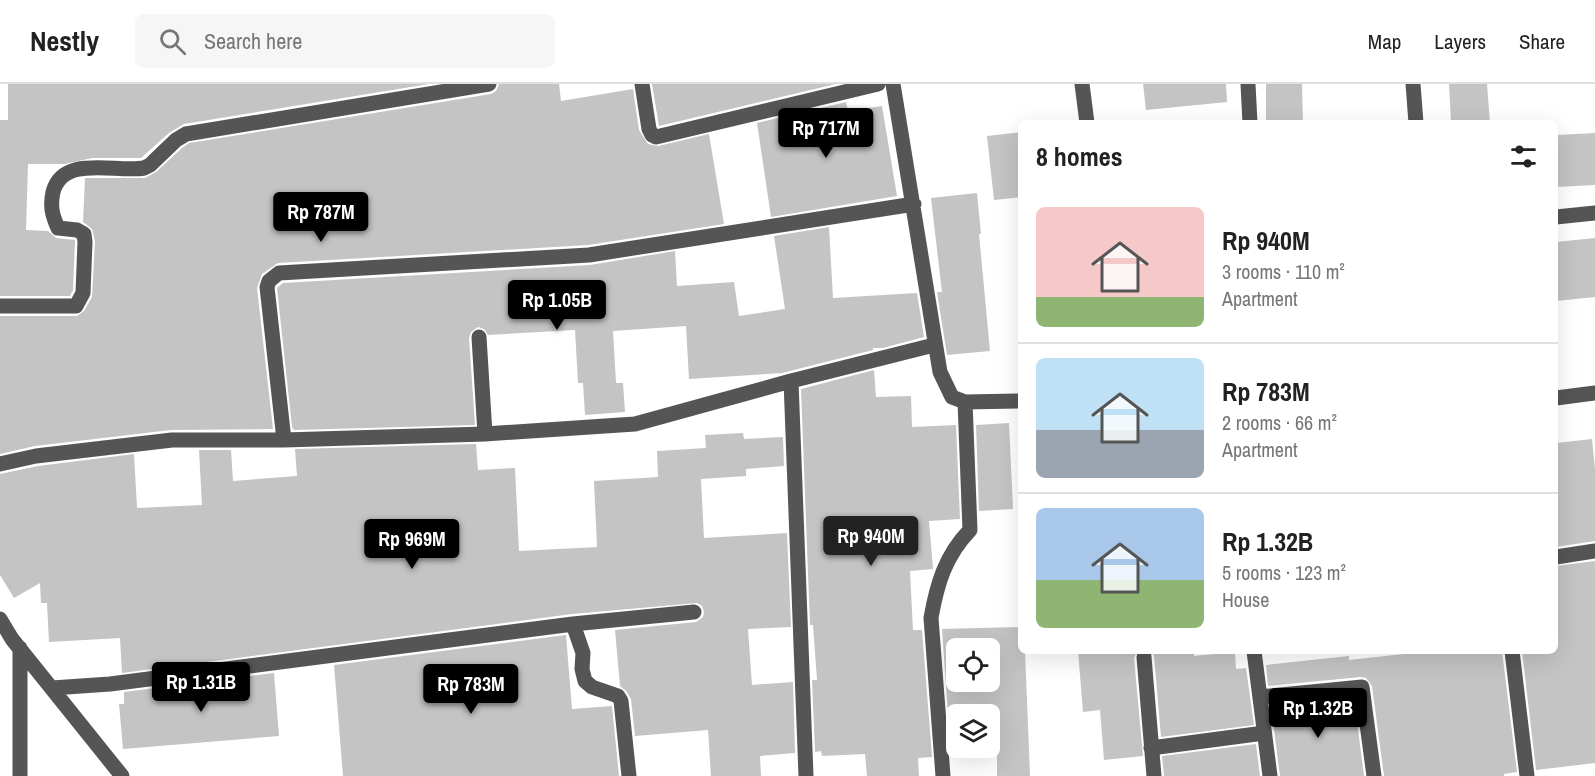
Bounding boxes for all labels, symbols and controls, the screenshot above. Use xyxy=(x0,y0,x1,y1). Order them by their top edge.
search box xyxy=(135,14,555,68)
text: Nestly xyxy=(30,22,99,60)
icon: search xyxy=(156,25,189,58)
text: Search here xyxy=(204,26,302,56)
text: Map xyxy=(1368,27,1401,56)
text: Layers xyxy=(1434,27,1486,56)
text: Share xyxy=(1519,27,1565,56)
pin: Rp 717M xyxy=(771,108,881,159)
text: Rp 717M xyxy=(792,114,860,141)
text: 8 homes xyxy=(1036,139,1123,174)
icon: filters xyxy=(1507,140,1540,173)
pin: Rp 787M xyxy=(266,192,376,243)
text: Rp 787M xyxy=(287,198,355,225)
text: Rp 940M xyxy=(1222,223,1310,258)
icon: home xyxy=(1084,231,1156,303)
text: 3 rooms · 110 m² xyxy=(1222,258,1345,285)
pin: Rp 1.05B xyxy=(495,280,619,331)
text: Apartment xyxy=(1222,285,1298,312)
text: Rp 1.05B xyxy=(522,286,592,313)
text: Rp 783M xyxy=(1222,374,1310,409)
icon: home xyxy=(1084,382,1156,454)
text: 2 rooms · 66 m² xyxy=(1222,409,1337,436)
text: Apartment xyxy=(1222,436,1298,463)
pin: Rp 940M xyxy=(816,516,926,567)
pin: Rp 969M xyxy=(357,519,467,570)
text: Rp 940M xyxy=(837,522,905,549)
text: Rp 1.32B xyxy=(1222,524,1313,559)
text: Rp 969M xyxy=(378,525,446,552)
icon: home xyxy=(1084,532,1156,604)
text: 5 rooms · 123 m² xyxy=(1222,559,1346,586)
text: House xyxy=(1222,586,1269,613)
map controls xyxy=(946,638,1000,758)
button: locate xyxy=(946,638,1000,692)
pin: Rp 1.31B xyxy=(139,662,263,713)
pin: Rp 783M xyxy=(416,664,526,715)
text: Rp 1.31B xyxy=(166,668,236,695)
text: Rp 783M xyxy=(437,670,505,697)
pin: Rp 1.32B xyxy=(1256,688,1380,739)
text: Rp 1.32B xyxy=(1283,694,1353,721)
button: layers xyxy=(946,704,1000,758)

